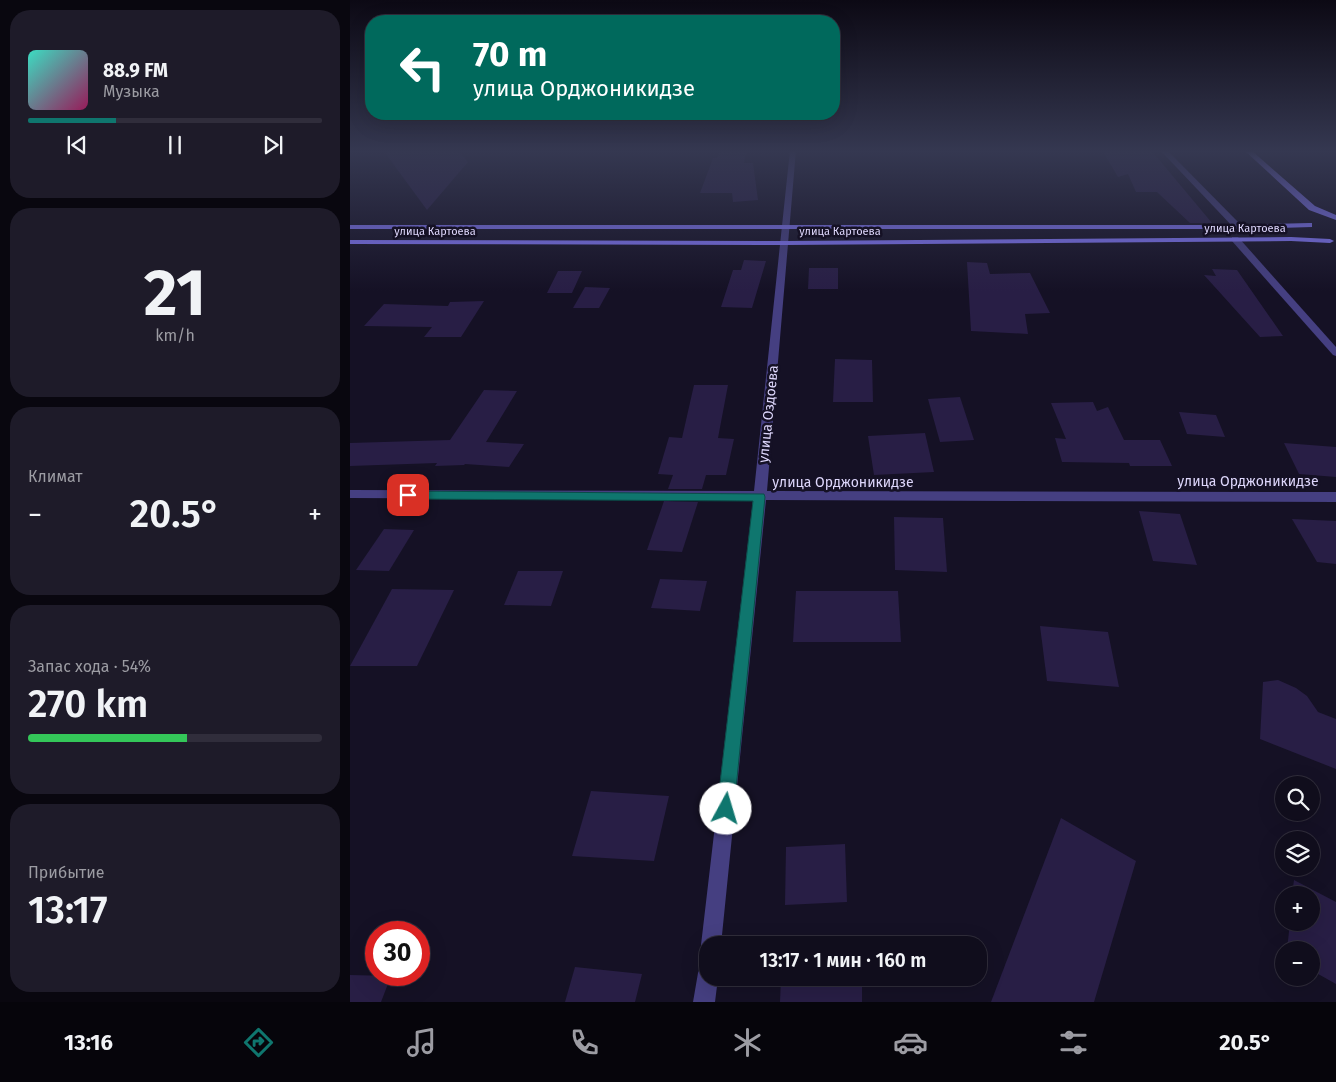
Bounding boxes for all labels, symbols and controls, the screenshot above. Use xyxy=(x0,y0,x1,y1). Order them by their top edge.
text: 70 m xyxy=(473,33,547,75)
icon: left xyxy=(390,35,455,100)
text: 88.9 FM xyxy=(103,59,168,82)
text: улица Орджоникидзе xyxy=(473,75,695,102)
text: Музыка xyxy=(103,82,160,101)
icon: previous xyxy=(63,131,91,159)
icon: pause xyxy=(161,131,189,159)
icon: next xyxy=(259,131,287,159)
street label: улица Картоева xyxy=(1204,222,1286,235)
street label: улица Картоева xyxy=(394,225,476,238)
street label: улица Картоева xyxy=(799,225,881,238)
text: 21 xyxy=(144,254,206,332)
text: km/h xyxy=(155,326,195,345)
street label: улица Оздоева xyxy=(755,364,782,464)
text: Климат xyxy=(28,467,83,486)
street label: улица Орджоникидзе xyxy=(1177,473,1319,490)
pin xyxy=(387,474,429,516)
street label: улица Орджоникидзе xyxy=(772,474,914,491)
icon: arrive xyxy=(394,481,422,509)
text: 20.5° xyxy=(130,491,220,537)
text: − xyxy=(28,498,42,531)
text: + xyxy=(308,498,322,531)
text: Запас хода · 54% xyxy=(28,657,151,676)
text: 270 km xyxy=(28,681,148,727)
map controls xyxy=(1275,776,1320,986)
button: search xyxy=(1275,776,1320,821)
position arrow xyxy=(699,782,751,834)
button: layers xyxy=(1275,831,1320,876)
text: Прибытие xyxy=(28,863,104,882)
button: + xyxy=(1275,886,1320,931)
text: 13:17 xyxy=(28,887,108,933)
speed limit sign: 30 xyxy=(365,921,430,986)
button: − xyxy=(1275,941,1320,986)
text: 13:17 · 1 мин · 160 m xyxy=(760,949,926,972)
icon: directions xyxy=(241,1025,276,1060)
icon: music xyxy=(404,1025,439,1060)
icon: phone xyxy=(567,1025,602,1060)
icon: climate xyxy=(730,1025,765,1060)
icon: car xyxy=(893,1025,928,1060)
icon: filters xyxy=(1056,1025,1091,1060)
text: 13:16 xyxy=(64,1029,113,1056)
text: 20.5° xyxy=(1219,1029,1272,1056)

